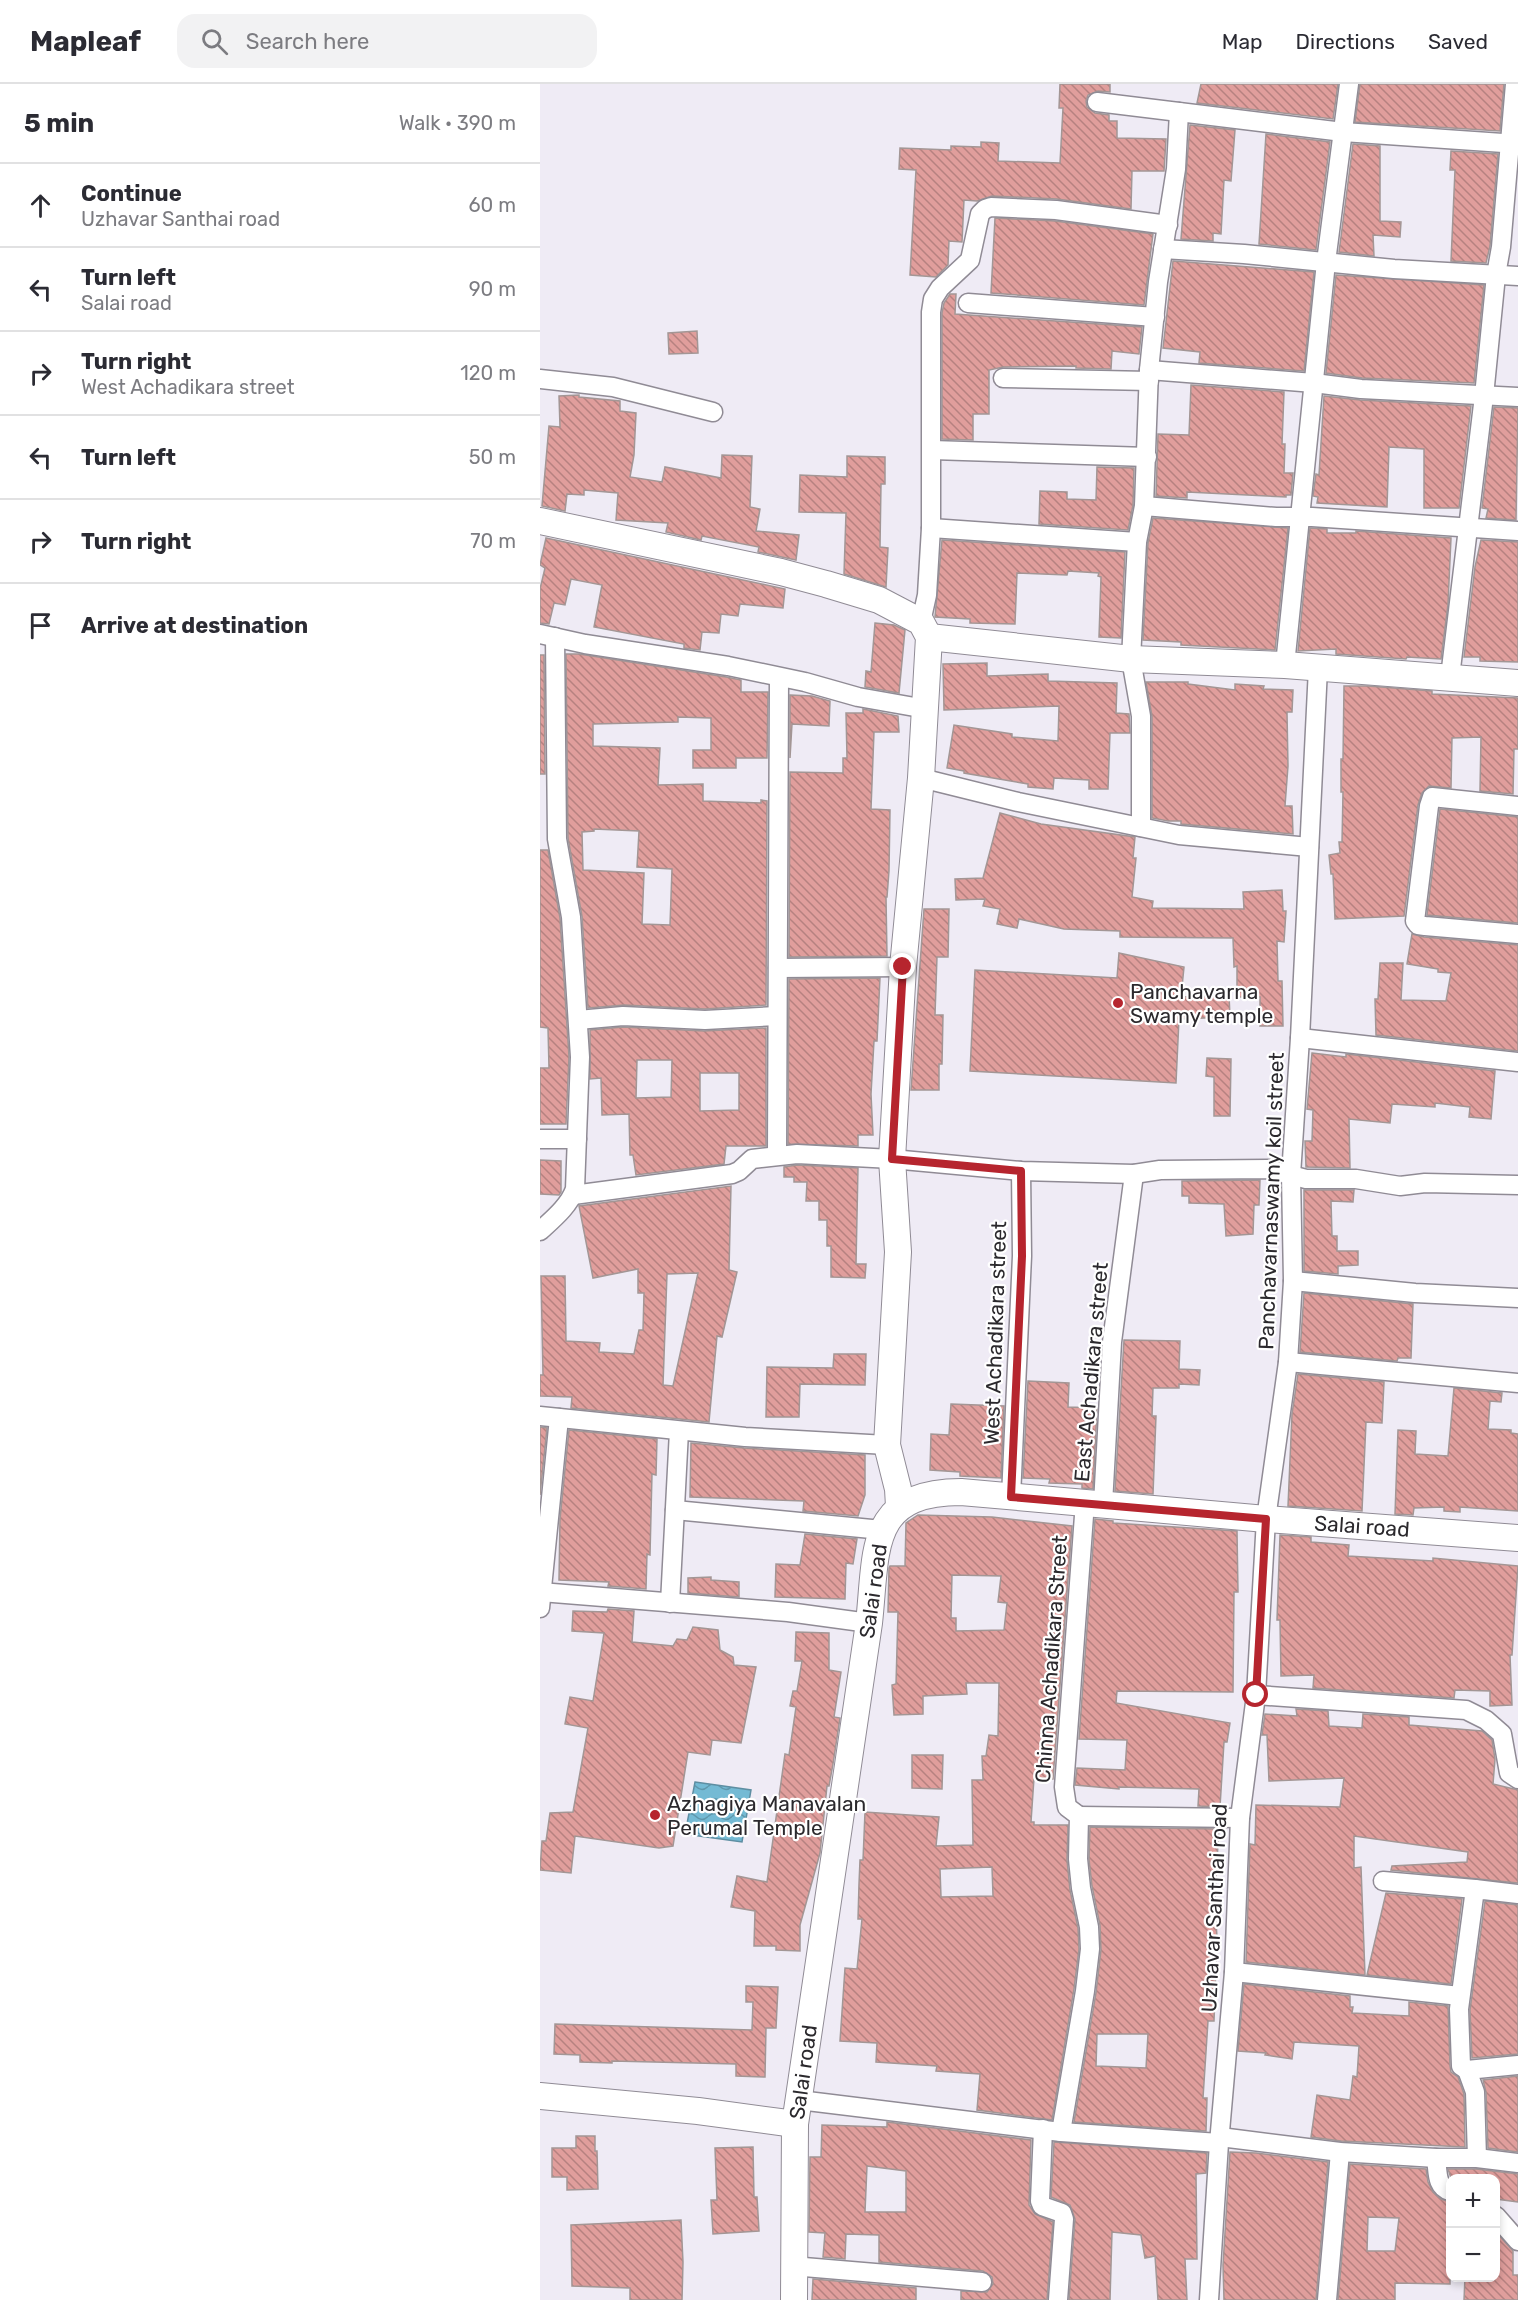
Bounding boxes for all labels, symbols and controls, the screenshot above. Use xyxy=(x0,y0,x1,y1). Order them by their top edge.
search box xyxy=(177,14,597,68)
text: Mapleaf xyxy=(30,25,141,58)
icon: search xyxy=(198,25,231,58)
text: Search here xyxy=(246,28,369,55)
text: Map xyxy=(1222,29,1263,54)
text: Directions xyxy=(1296,29,1395,54)
text: Saved xyxy=(1428,29,1488,54)
text: 5 min xyxy=(24,108,94,139)
text: Walk · 390 m xyxy=(399,111,516,135)
text: Continue xyxy=(81,180,182,207)
icon: ahead xyxy=(24,189,57,222)
text: 60 m xyxy=(469,193,516,217)
text: Uzhavar Santhai road xyxy=(81,207,280,231)
text: Turn left xyxy=(81,264,176,291)
icon: left xyxy=(24,273,57,306)
text: 90 m xyxy=(469,277,516,301)
text: Salai road xyxy=(81,291,172,315)
text: Turn right xyxy=(81,348,191,375)
icon: right xyxy=(24,357,57,390)
text: 120 m xyxy=(460,361,516,385)
text: West Achadikara street xyxy=(81,375,295,399)
icon: left xyxy=(24,441,57,474)
text: Turn left xyxy=(81,444,176,471)
text: 50 m xyxy=(469,445,516,469)
icon: right xyxy=(24,525,57,558)
text: Turn right xyxy=(81,528,191,555)
text: 70 m xyxy=(470,529,516,553)
icon: arrive xyxy=(24,609,57,642)
text: Arrive at destination xyxy=(81,612,308,639)
route end xyxy=(889,953,915,979)
place label: Panchavarna Swamy temple xyxy=(1130,979,1273,1028)
marker: Panchavarna Swamy temple xyxy=(1111,996,1125,1010)
street label: Panchavarnaswamy koil street xyxy=(1253,1052,1289,1350)
street label: West Achadikara street xyxy=(979,1221,1011,1445)
street label: East Achadikara street xyxy=(1069,1261,1113,1483)
street label: Salai road xyxy=(1313,1510,1411,1542)
street label: Chinna Achadikara Street xyxy=(1030,1534,1072,1784)
street label: Salai road xyxy=(854,1542,892,1640)
route start xyxy=(1242,1681,1268,1707)
place label: Azhagiya Manavalan Perumal Temple xyxy=(667,1791,866,1840)
street label: Uzhavar Santhai road xyxy=(1196,1803,1232,2013)
marker: Azhagiya Manavalan Perumal Temple xyxy=(648,1808,662,1822)
street label: Salai road xyxy=(784,2023,822,2121)
map controls xyxy=(1446,2174,1500,2282)
button: + xyxy=(1446,2174,1500,2228)
button: − xyxy=(1446,2228,1500,2282)

